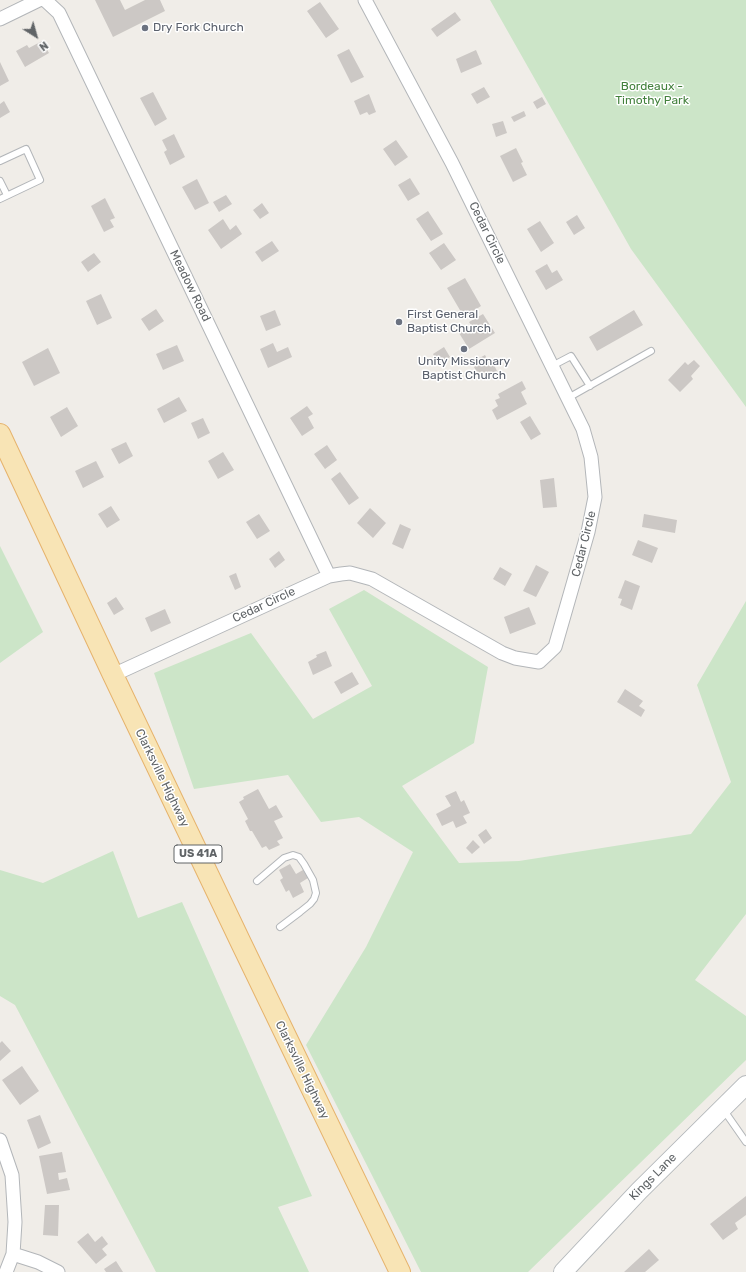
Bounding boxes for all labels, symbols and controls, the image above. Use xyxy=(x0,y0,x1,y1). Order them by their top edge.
north arrow xyxy=(16,16,56,56)
place label: Dry Fork Church xyxy=(153,21,244,35)
marker: Dry Fork Church xyxy=(140,23,150,33)
text: N xyxy=(36,38,51,54)
park label: Bordeaux - Timothy Park xyxy=(615,80,689,108)
street label: Cedar Circle xyxy=(466,199,508,267)
street label: Meadow Road xyxy=(166,248,214,324)
place label: First General Baptist Church xyxy=(407,308,491,336)
marker: First General Baptist Church xyxy=(394,317,404,327)
marker: Unity Missionary Baptist Church xyxy=(459,344,469,354)
place label: Unity Missionary Baptist Church xyxy=(418,355,510,383)
street label: Cedar Circle xyxy=(569,509,599,579)
street label: Cedar Circle xyxy=(230,584,298,626)
street label: Clarksville Highway xyxy=(132,727,192,829)
road number: US 41A xyxy=(174,845,222,863)
street label: Clarksville Highway xyxy=(272,1019,332,1121)
street label: Kings Lane xyxy=(626,1150,680,1204)

